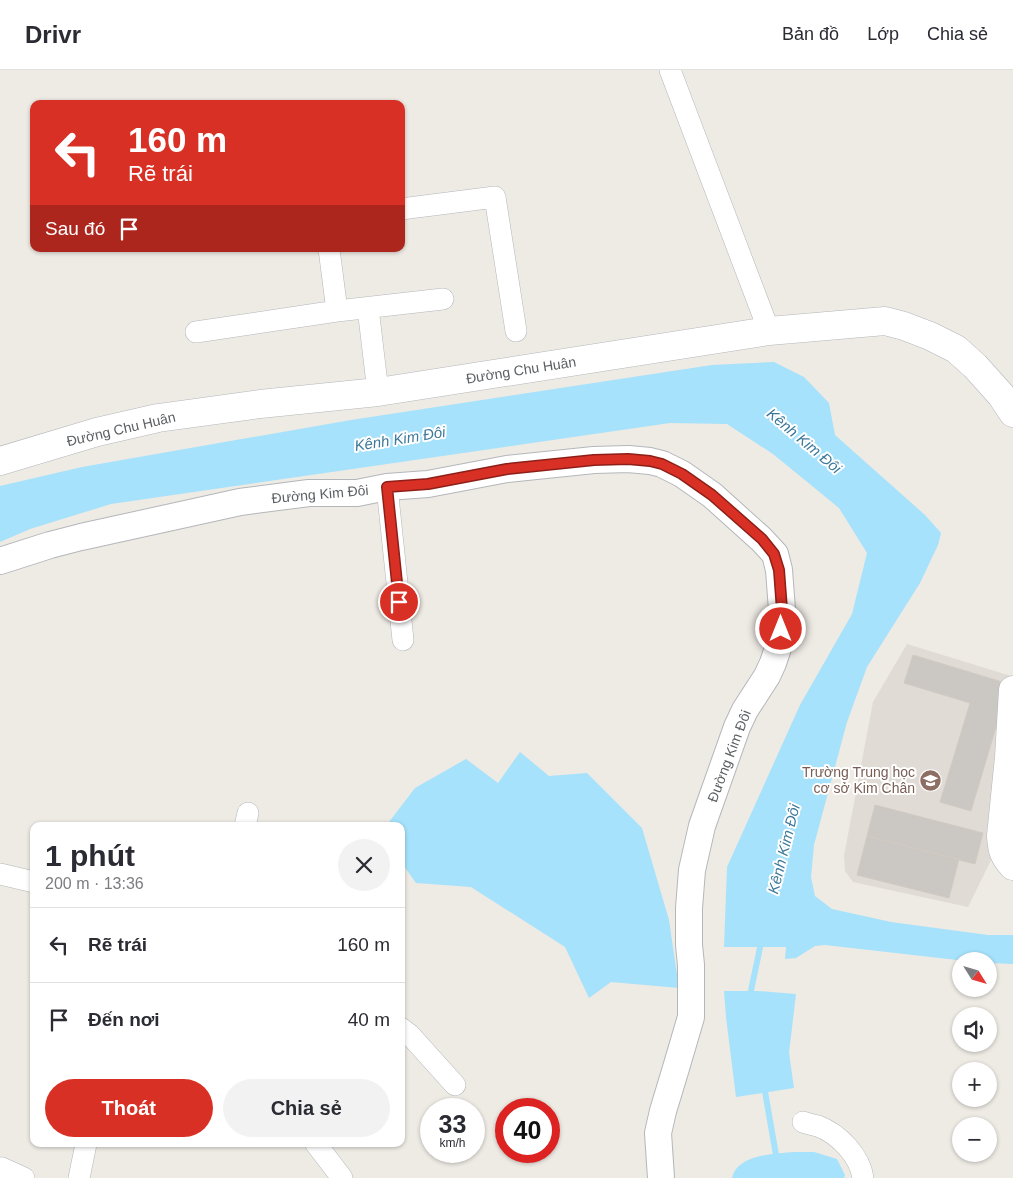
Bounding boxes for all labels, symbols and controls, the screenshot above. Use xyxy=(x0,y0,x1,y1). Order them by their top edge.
text: Drivr xyxy=(25,21,81,48)
text: Bản đồ xyxy=(782,24,839,44)
text: Lớp xyxy=(867,24,899,44)
text: Chia sẻ xyxy=(927,24,988,44)
icon: left xyxy=(45,120,110,185)
text: 160 m xyxy=(128,120,227,159)
text: Rẽ trái xyxy=(128,161,193,186)
icon: arrive xyxy=(115,215,143,243)
text: Sau đó xyxy=(45,218,105,239)
street label: Đường Chu Huân xyxy=(465,353,577,387)
water label: Kênh Kim Đôi xyxy=(764,405,845,477)
street label: Đường Chu Huân xyxy=(65,409,177,449)
water label: Kênh Kim Đôi xyxy=(353,423,447,454)
street label: Đường Kim Đôi xyxy=(271,482,369,506)
pin xyxy=(378,581,420,623)
icon: arrive xyxy=(385,588,413,616)
position arrow xyxy=(754,602,806,654)
street label: Đường Kim Đôi xyxy=(704,708,754,804)
place label: Trường Trung học cơ sở Kim Chân xyxy=(802,764,915,796)
school or university icon: Trường Trung học cơ sở Kim Chân xyxy=(919,768,943,792)
water label: Kênh Kim Đôi xyxy=(764,802,803,895)
text: 1 phút xyxy=(45,839,135,872)
button: close xyxy=(338,839,390,891)
text: 200 m · 13:36 xyxy=(45,875,144,892)
icon: left xyxy=(45,931,73,959)
text: Rẽ trái xyxy=(88,934,147,955)
text: 160 m xyxy=(337,934,390,955)
north arrow xyxy=(952,952,998,998)
map controls xyxy=(952,952,997,1162)
icon: arrive xyxy=(45,1006,73,1034)
button: sound xyxy=(952,1007,997,1052)
text: Đến nơi xyxy=(88,1009,160,1030)
text: 40 m xyxy=(348,1009,390,1030)
button: + xyxy=(952,1062,997,1107)
button: Thoát xyxy=(45,1079,213,1137)
button: Chia sẻ xyxy=(223,1079,390,1137)
speed limit sign: 40 xyxy=(495,1098,560,1163)
text: 33 xyxy=(439,1110,466,1138)
button: − xyxy=(952,1117,997,1162)
text: km/h xyxy=(439,1136,466,1150)

